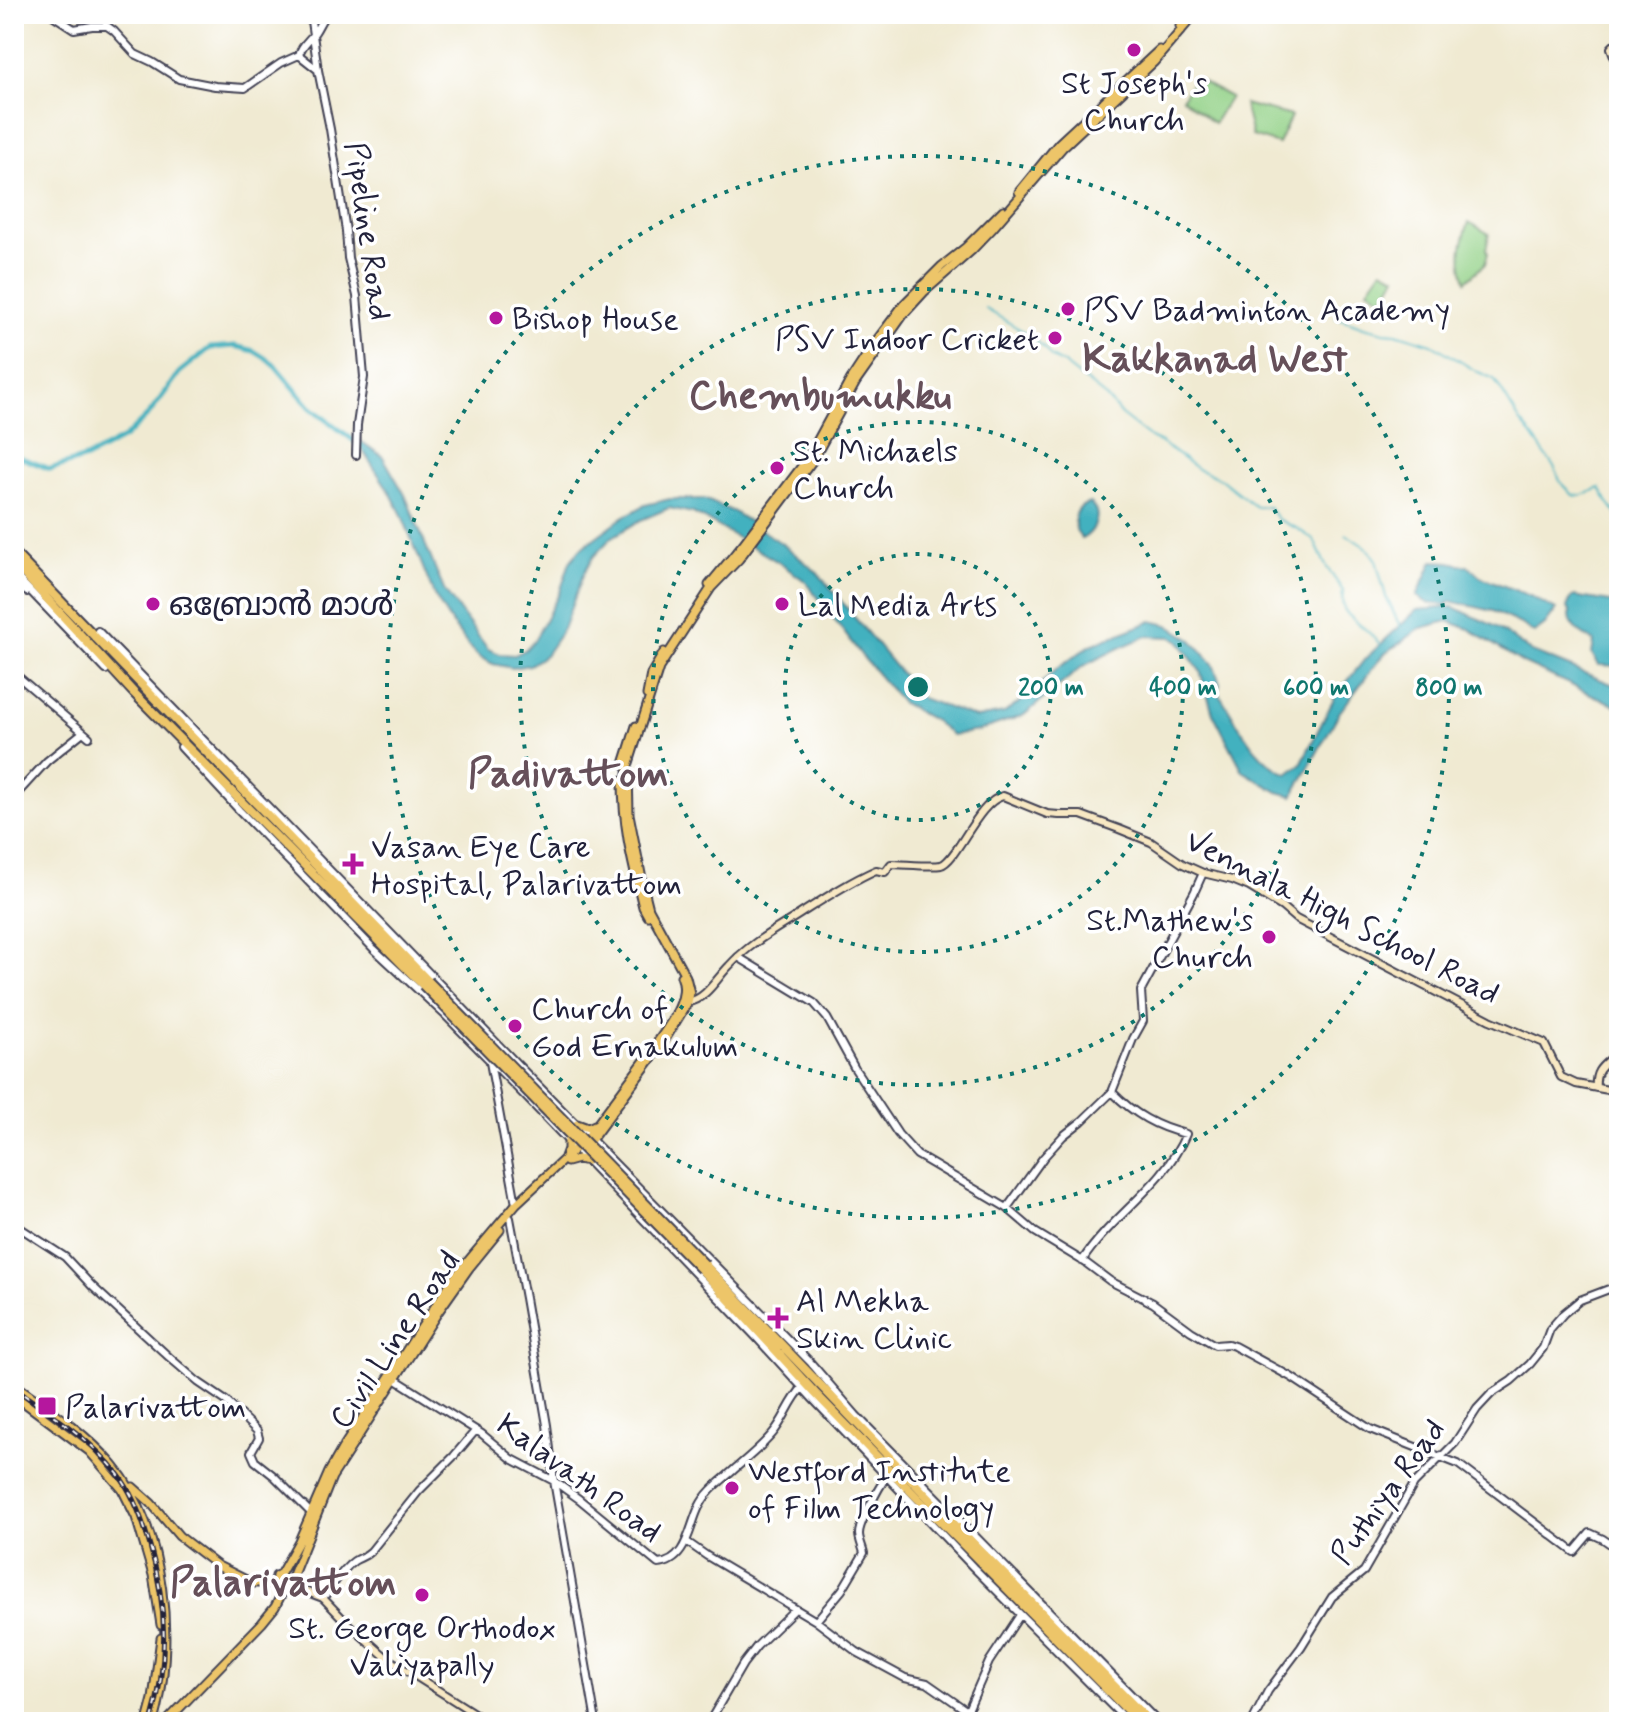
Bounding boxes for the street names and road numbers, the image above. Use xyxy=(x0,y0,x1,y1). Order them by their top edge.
street label: Pipeline Road xyxy=(334,139,400,323)
street label: Vennala High School Road xyxy=(1177,820,1506,1017)
street label: Civil Line Road xyxy=(321,1243,471,1437)
street label: Kalavath Road xyxy=(488,1404,670,1553)
street label: Puthiya Road xyxy=(1321,1411,1456,1574)

